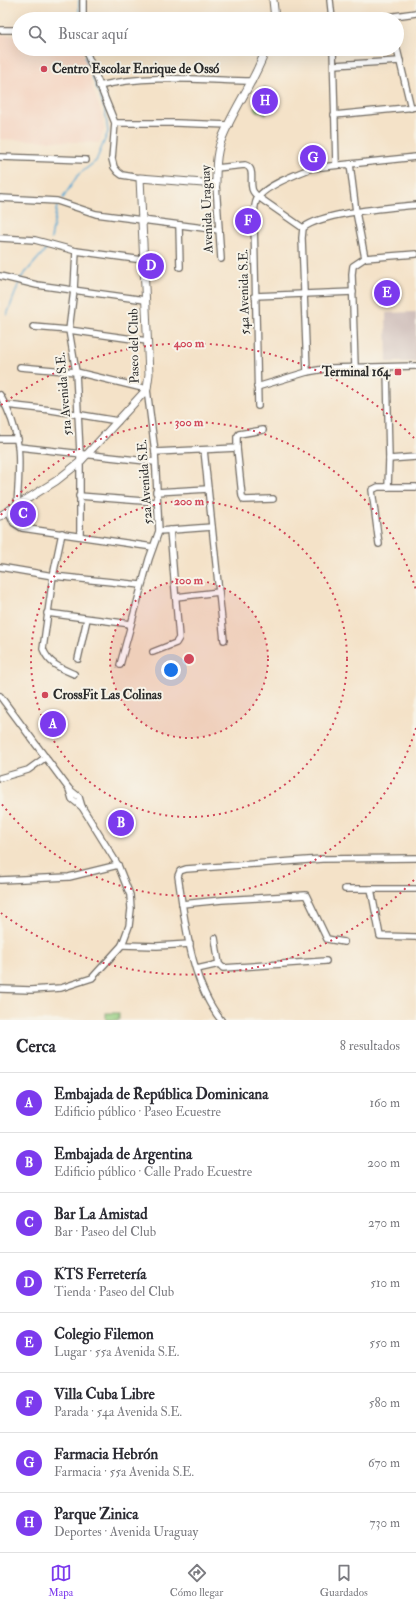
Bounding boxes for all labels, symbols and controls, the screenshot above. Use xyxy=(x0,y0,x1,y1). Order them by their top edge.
search box xyxy=(12,12,404,56)
icon: search xyxy=(26,23,48,45)
text: Buscar aquí xyxy=(58,25,127,44)
place label: Centro Escolar Enrique de Ossó xyxy=(52,61,220,78)
marker: Centro Escolar Enrique de Ossó xyxy=(39,64,49,74)
pin: H xyxy=(252,86,278,116)
pin: G xyxy=(300,143,326,173)
street label: Avenida Uraguay xyxy=(197,164,218,254)
pin: F xyxy=(235,206,261,236)
street label: 54a Avenida S.E. xyxy=(235,249,253,335)
pin: D xyxy=(138,251,164,281)
pin: E xyxy=(374,278,400,308)
street label: Paseo del Club xyxy=(125,308,143,384)
text: 400 m xyxy=(173,336,205,351)
street label: 51a Avenida S.E. xyxy=(52,352,76,436)
place label: Terminal 164 xyxy=(321,364,391,380)
marker: Terminal 164 xyxy=(393,367,403,377)
text: 300 m xyxy=(175,415,204,430)
street label: 52a Avenida S.E. xyxy=(134,439,156,525)
text: 200 m xyxy=(174,494,205,509)
pin: C xyxy=(10,499,36,529)
text: 100 m xyxy=(175,573,204,588)
centre of rings xyxy=(182,652,196,666)
your location xyxy=(161,660,181,680)
place label: CrossFit Las Colinas xyxy=(53,687,162,703)
marker: CrossFit Las Colinas xyxy=(40,690,50,700)
pin: A xyxy=(40,709,66,739)
pin: B xyxy=(108,808,134,838)
text: Cerca xyxy=(16,1036,56,1057)
text: 8 resultados xyxy=(340,1038,400,1054)
text: Embajada de República Dominicana xyxy=(54,1085,268,1104)
text: A xyxy=(25,1095,33,1111)
text: 160 m xyxy=(369,1095,400,1111)
text: Edificio público · Paseo Ecuestre xyxy=(54,1104,221,1120)
text: Embajada de Argentina xyxy=(54,1145,192,1164)
text: B xyxy=(25,1155,33,1171)
text: 200 m xyxy=(367,1155,400,1171)
text: Edificio público · Calle Prado Ecuestre xyxy=(54,1164,252,1180)
text: Bar La Amistad xyxy=(54,1205,148,1224)
text: C xyxy=(24,1215,34,1231)
text: 270 m xyxy=(368,1215,400,1231)
text: Bar · Paseo del Club xyxy=(54,1224,156,1240)
text: KTS Ferretería xyxy=(54,1265,146,1284)
text: D xyxy=(24,1275,34,1291)
text: 510 m xyxy=(370,1275,400,1291)
text: Tienda · Paseo del Club xyxy=(54,1284,174,1300)
text: Colegio Filemon xyxy=(54,1325,154,1344)
text: E xyxy=(24,1335,34,1351)
text: 550 m xyxy=(369,1335,400,1351)
text: Lugar · 55a Avenida S.E. xyxy=(54,1344,179,1360)
text: Villa Cuba Libre xyxy=(54,1385,155,1404)
text: F xyxy=(25,1395,33,1411)
text: 580 m xyxy=(369,1395,400,1411)
text: Parada · 54a Avenida S.E. xyxy=(54,1404,182,1420)
text: Farmacia Hebrón xyxy=(54,1445,158,1464)
text: G xyxy=(24,1455,34,1471)
text: 670 m xyxy=(368,1455,400,1471)
text: Farmacia · 55a Avenida S.E. xyxy=(54,1464,194,1480)
text: Parque Zinica xyxy=(54,1505,138,1524)
text: H xyxy=(24,1515,34,1531)
text: 730 m xyxy=(370,1515,400,1531)
text: Deportes · Avenida Uraguay xyxy=(54,1524,198,1540)
tab: Mapa xyxy=(48,1562,73,1599)
tab: Cómo llegar xyxy=(170,1562,223,1599)
tab: Guardados xyxy=(320,1562,368,1599)

